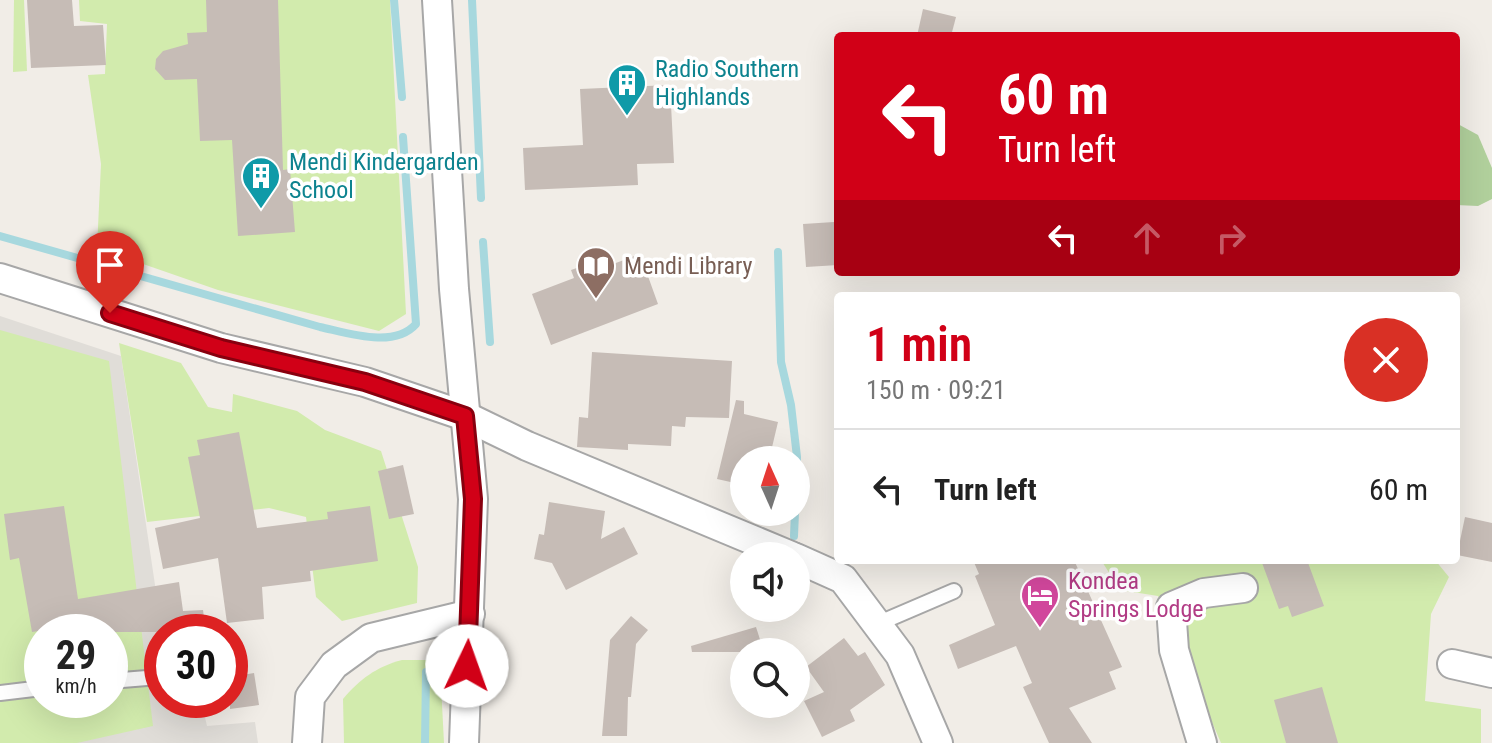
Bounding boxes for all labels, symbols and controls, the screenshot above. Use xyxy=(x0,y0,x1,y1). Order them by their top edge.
place label: Radio Southern Highlands xyxy=(655,55,799,111)
building icon: Radio Southern Highlands xyxy=(606,62,648,117)
text: 60 m xyxy=(998,62,1109,128)
icon: left xyxy=(866,64,970,168)
text: Turn left xyxy=(998,129,1116,171)
place label: Mendi Kindergarden School xyxy=(289,148,479,204)
building icon: Mendi Kindergarden School xyxy=(240,155,282,210)
icon: left xyxy=(1041,216,1085,260)
icon: ahead xyxy=(1125,216,1169,260)
icon: right xyxy=(1209,216,1253,260)
pin xyxy=(76,231,144,313)
icon: arrive xyxy=(88,243,132,287)
library icon: Mendi Library xyxy=(575,245,617,300)
place label: Mendi Library xyxy=(624,252,753,280)
text: 1 min xyxy=(866,316,972,373)
button: close xyxy=(1344,318,1428,402)
text: 150 m · 09:21 xyxy=(866,375,1006,405)
north arrow xyxy=(730,446,810,526)
map controls xyxy=(730,446,810,718)
icon: left xyxy=(866,467,910,511)
text: Turn left xyxy=(934,472,1037,507)
text: 60 m xyxy=(1369,472,1428,507)
button: sound xyxy=(730,542,810,622)
place label: Kondea Springs Lodge xyxy=(1068,567,1203,623)
hotel icon: Kondea Springs Lodge xyxy=(1019,574,1061,629)
speed limit sign: 30 xyxy=(144,614,248,718)
position arrow xyxy=(425,624,509,708)
text: 29 xyxy=(56,632,96,679)
button: search xyxy=(730,638,810,718)
text: km/h xyxy=(55,674,97,698)

